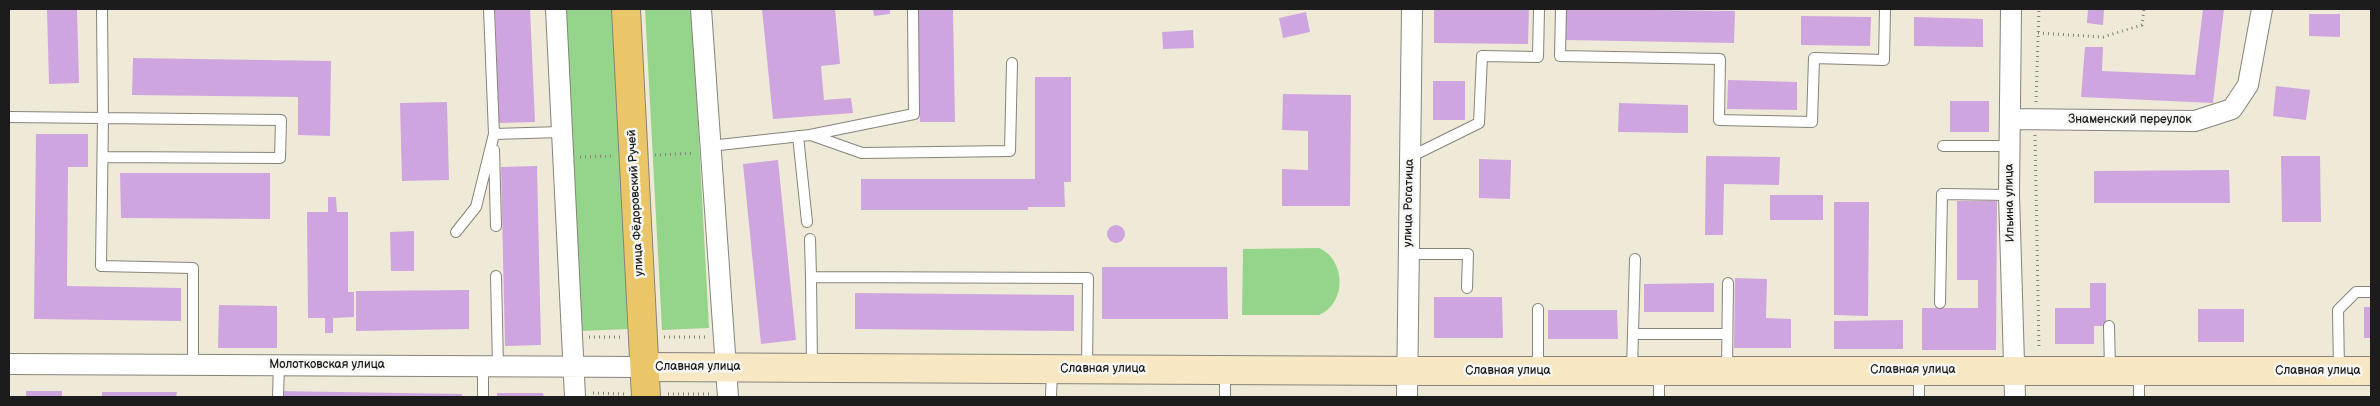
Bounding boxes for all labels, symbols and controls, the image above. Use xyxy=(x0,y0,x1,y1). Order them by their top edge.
street label: Знаменский переулок xyxy=(2068,113,2192,127)
street label: улица Фёдоровский Ручей xyxy=(625,129,647,277)
street label: улица Рогатица xyxy=(1401,159,1417,247)
street label: Ильина улица xyxy=(2002,164,2018,242)
street label: Молотковская улица xyxy=(269,358,385,372)
street label: Славная улица xyxy=(655,360,741,374)
street label: Славная улица xyxy=(1060,362,1146,376)
street label: Славная улица xyxy=(1870,363,1956,377)
street label: Славная улица xyxy=(1465,364,1551,378)
street label: Славная улица xyxy=(2275,364,2361,378)

